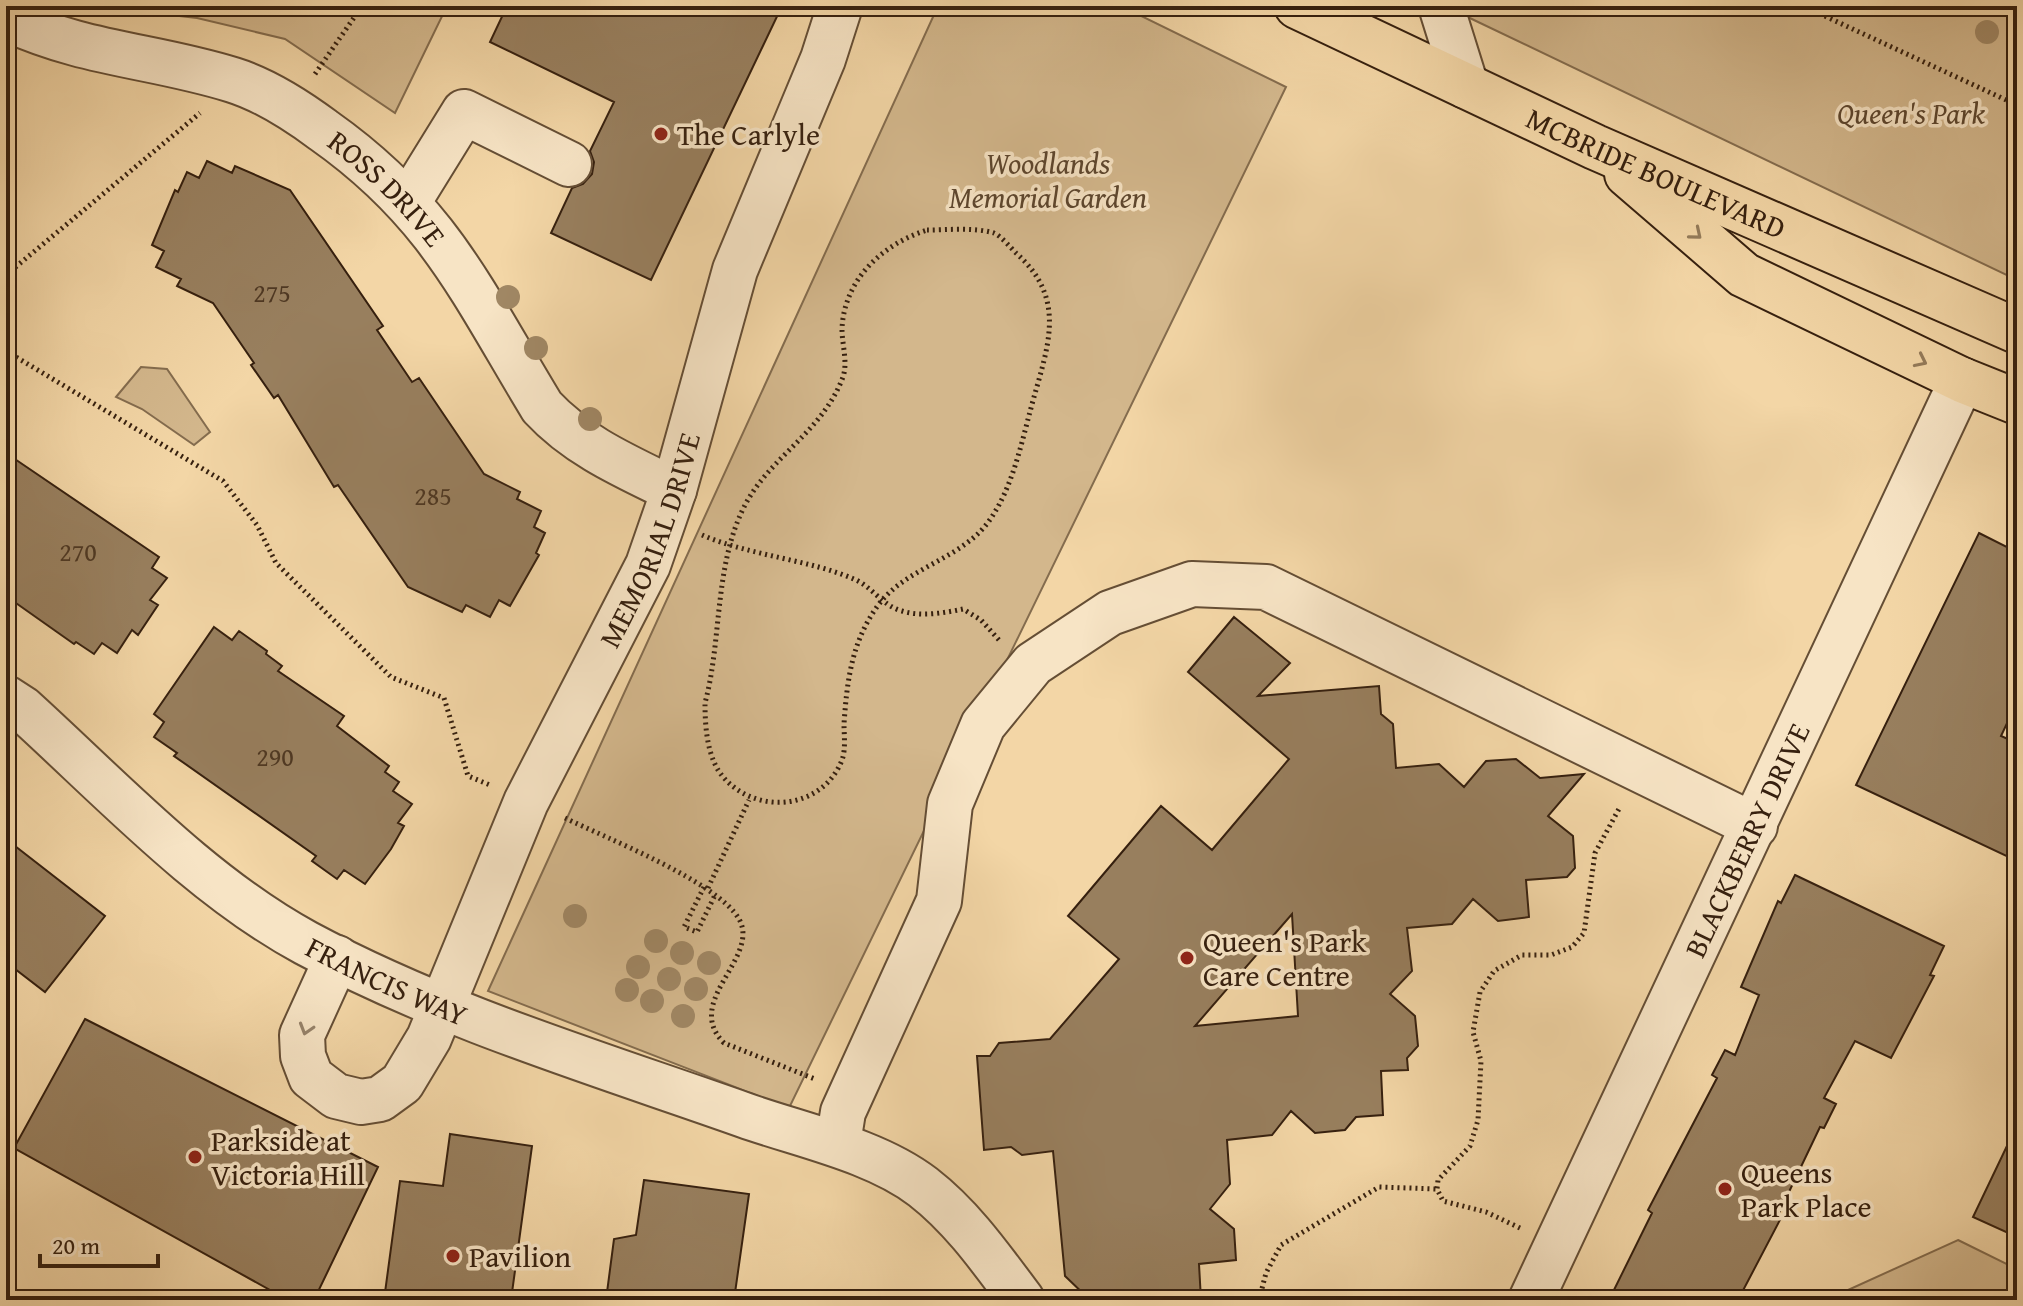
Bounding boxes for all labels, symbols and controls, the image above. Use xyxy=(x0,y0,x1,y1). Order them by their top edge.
park label: Queen's Park xyxy=(1837,91,1985,135)
street label: MCBRIDE BOULEVARD xyxy=(1519,96,1793,250)
place label: The Carlyle xyxy=(677,112,820,156)
street label: ROSS DRIVE xyxy=(319,119,457,255)
marker: The Carlyle xyxy=(652,125,670,143)
park label: Woodlands Memorial Garden xyxy=(949,141,1147,219)
one-way arrow xyxy=(1687,224,1702,239)
house number: 275 xyxy=(253,273,291,312)
one-way arrow xyxy=(1913,351,1928,367)
street label: MEMORIAL DRIVE xyxy=(587,427,711,655)
house number: 285 xyxy=(414,476,452,515)
house number: 270 xyxy=(59,532,97,571)
street label: BLACKBERRY DRIVE xyxy=(1673,715,1820,965)
house number: 290 xyxy=(256,737,294,776)
place label: Queen's Park Care Centre xyxy=(1203,919,1367,997)
street label: FRANCIS WAY xyxy=(298,925,474,1037)
marker: Queen's Park Care Centre xyxy=(1178,949,1196,967)
one-way arrow xyxy=(299,1022,315,1035)
place label: Parkside at Victoria Hill xyxy=(211,1118,365,1196)
marker: Parkside at Victoria Hill xyxy=(186,1148,204,1166)
place label: Queens Park Place xyxy=(1741,1150,1872,1228)
marker: Queens Park Place xyxy=(1716,1180,1734,1198)
scale bar xyxy=(40,1218,158,1268)
text: 20 m xyxy=(52,1228,100,1263)
place label: Pavilion xyxy=(469,1234,571,1278)
marker: Pavilion xyxy=(444,1247,462,1265)

